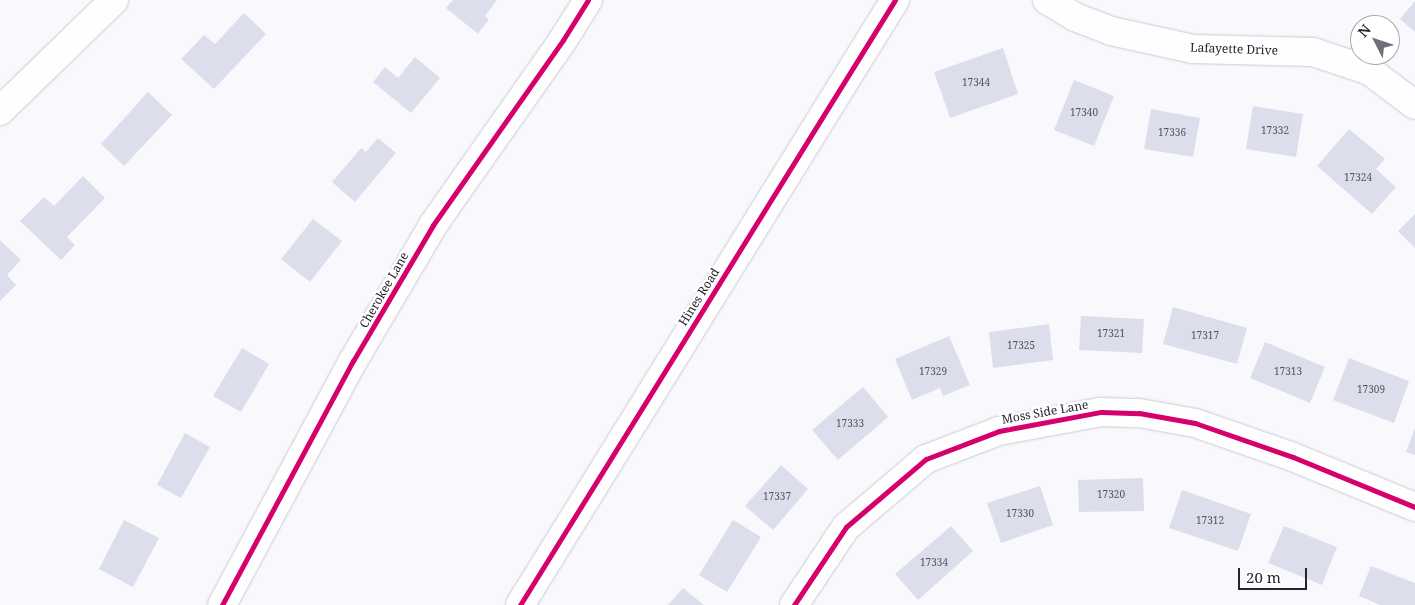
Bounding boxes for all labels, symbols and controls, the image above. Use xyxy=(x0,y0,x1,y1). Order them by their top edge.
north arrow xyxy=(1350,15,1400,65)
text: N xyxy=(1353,20,1375,41)
street label: Lafayette Drive xyxy=(1190,40,1278,58)
house number: 17344 xyxy=(962,77,990,89)
house number: 17340 xyxy=(1070,107,1098,119)
house number: 17332 xyxy=(1261,125,1289,137)
house number: 17336 xyxy=(1158,127,1186,139)
house number: 17324 xyxy=(1344,172,1372,184)
street label: Cherokee Lane xyxy=(356,250,412,330)
street label: Hines Road xyxy=(676,266,722,328)
house number: 17321 xyxy=(1097,328,1125,340)
house number: 17317 xyxy=(1191,330,1219,342)
house number: 17325 xyxy=(1007,340,1035,352)
house number: 17329 xyxy=(919,366,947,378)
house number: 17313 xyxy=(1274,366,1302,378)
house number: 17309 xyxy=(1357,384,1385,396)
street label: Moss Side Lane xyxy=(1001,397,1089,427)
house number: 17333 xyxy=(836,418,864,430)
house number: 17320 xyxy=(1097,489,1125,501)
house number: 17337 xyxy=(763,491,791,503)
house number: 17330 xyxy=(1006,508,1034,520)
house number: 17312 xyxy=(1196,515,1224,527)
house number: 17334 xyxy=(920,557,948,569)
scale bar xyxy=(1240,558,1309,590)
text: 20 m xyxy=(1246,567,1281,587)

